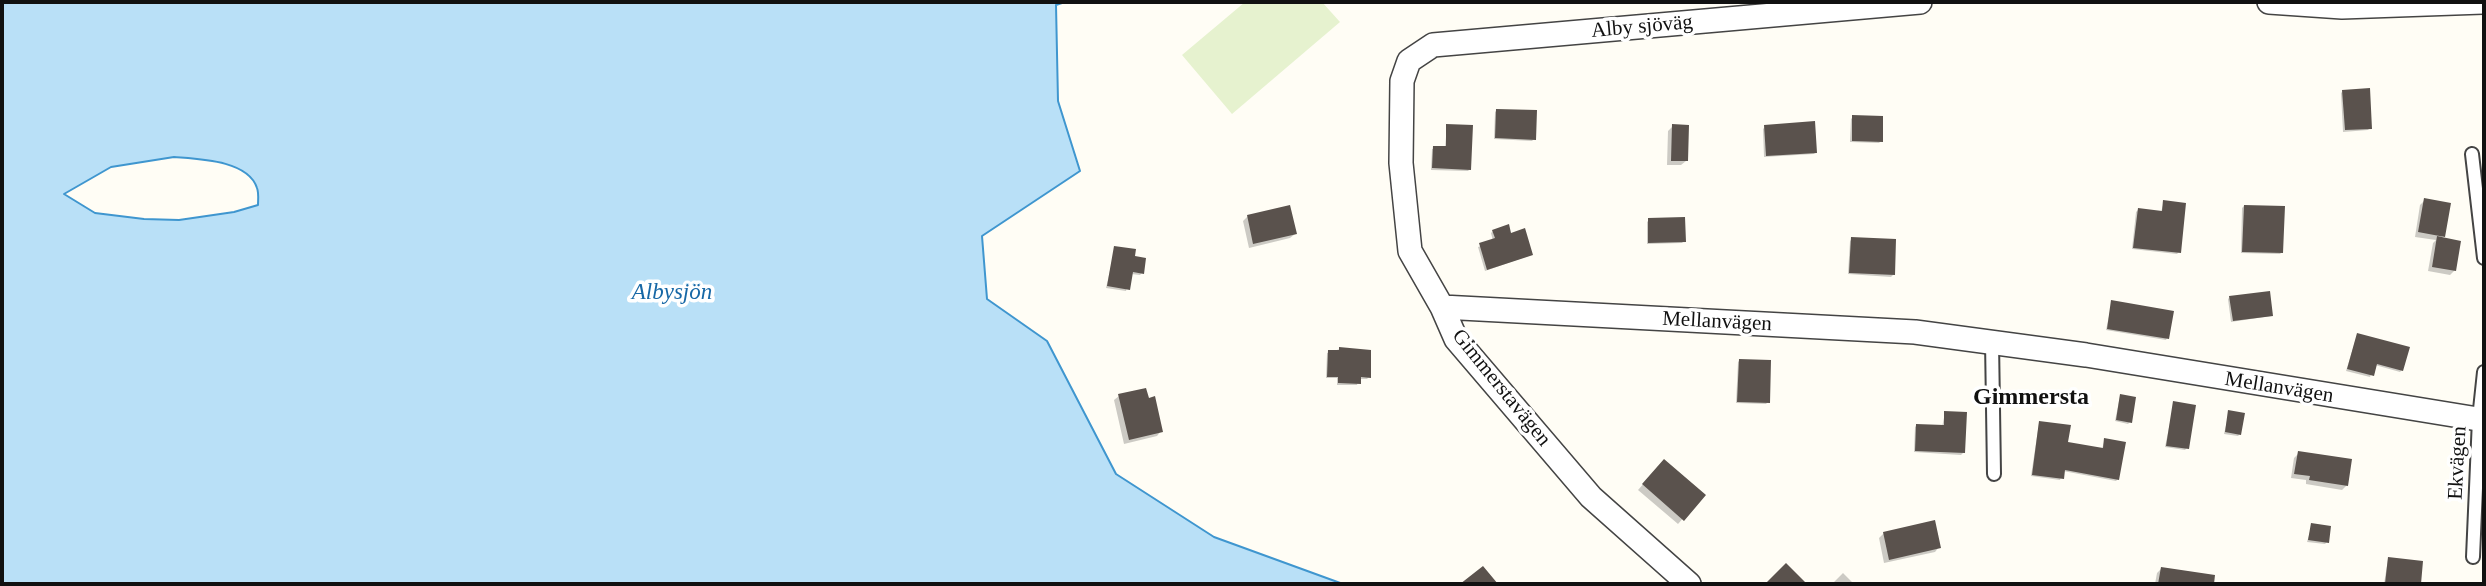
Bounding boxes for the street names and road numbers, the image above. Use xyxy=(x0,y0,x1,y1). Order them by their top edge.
street label: Alby sjöväg xyxy=(1590,10,1694,44)
street label: Mellanvägen xyxy=(1662,307,1772,337)
street label: Gimmerstavägen xyxy=(1446,324,1556,452)
street label: Mellanvägen xyxy=(2223,367,2335,409)
street label: Ekvägen xyxy=(2443,426,2473,500)

